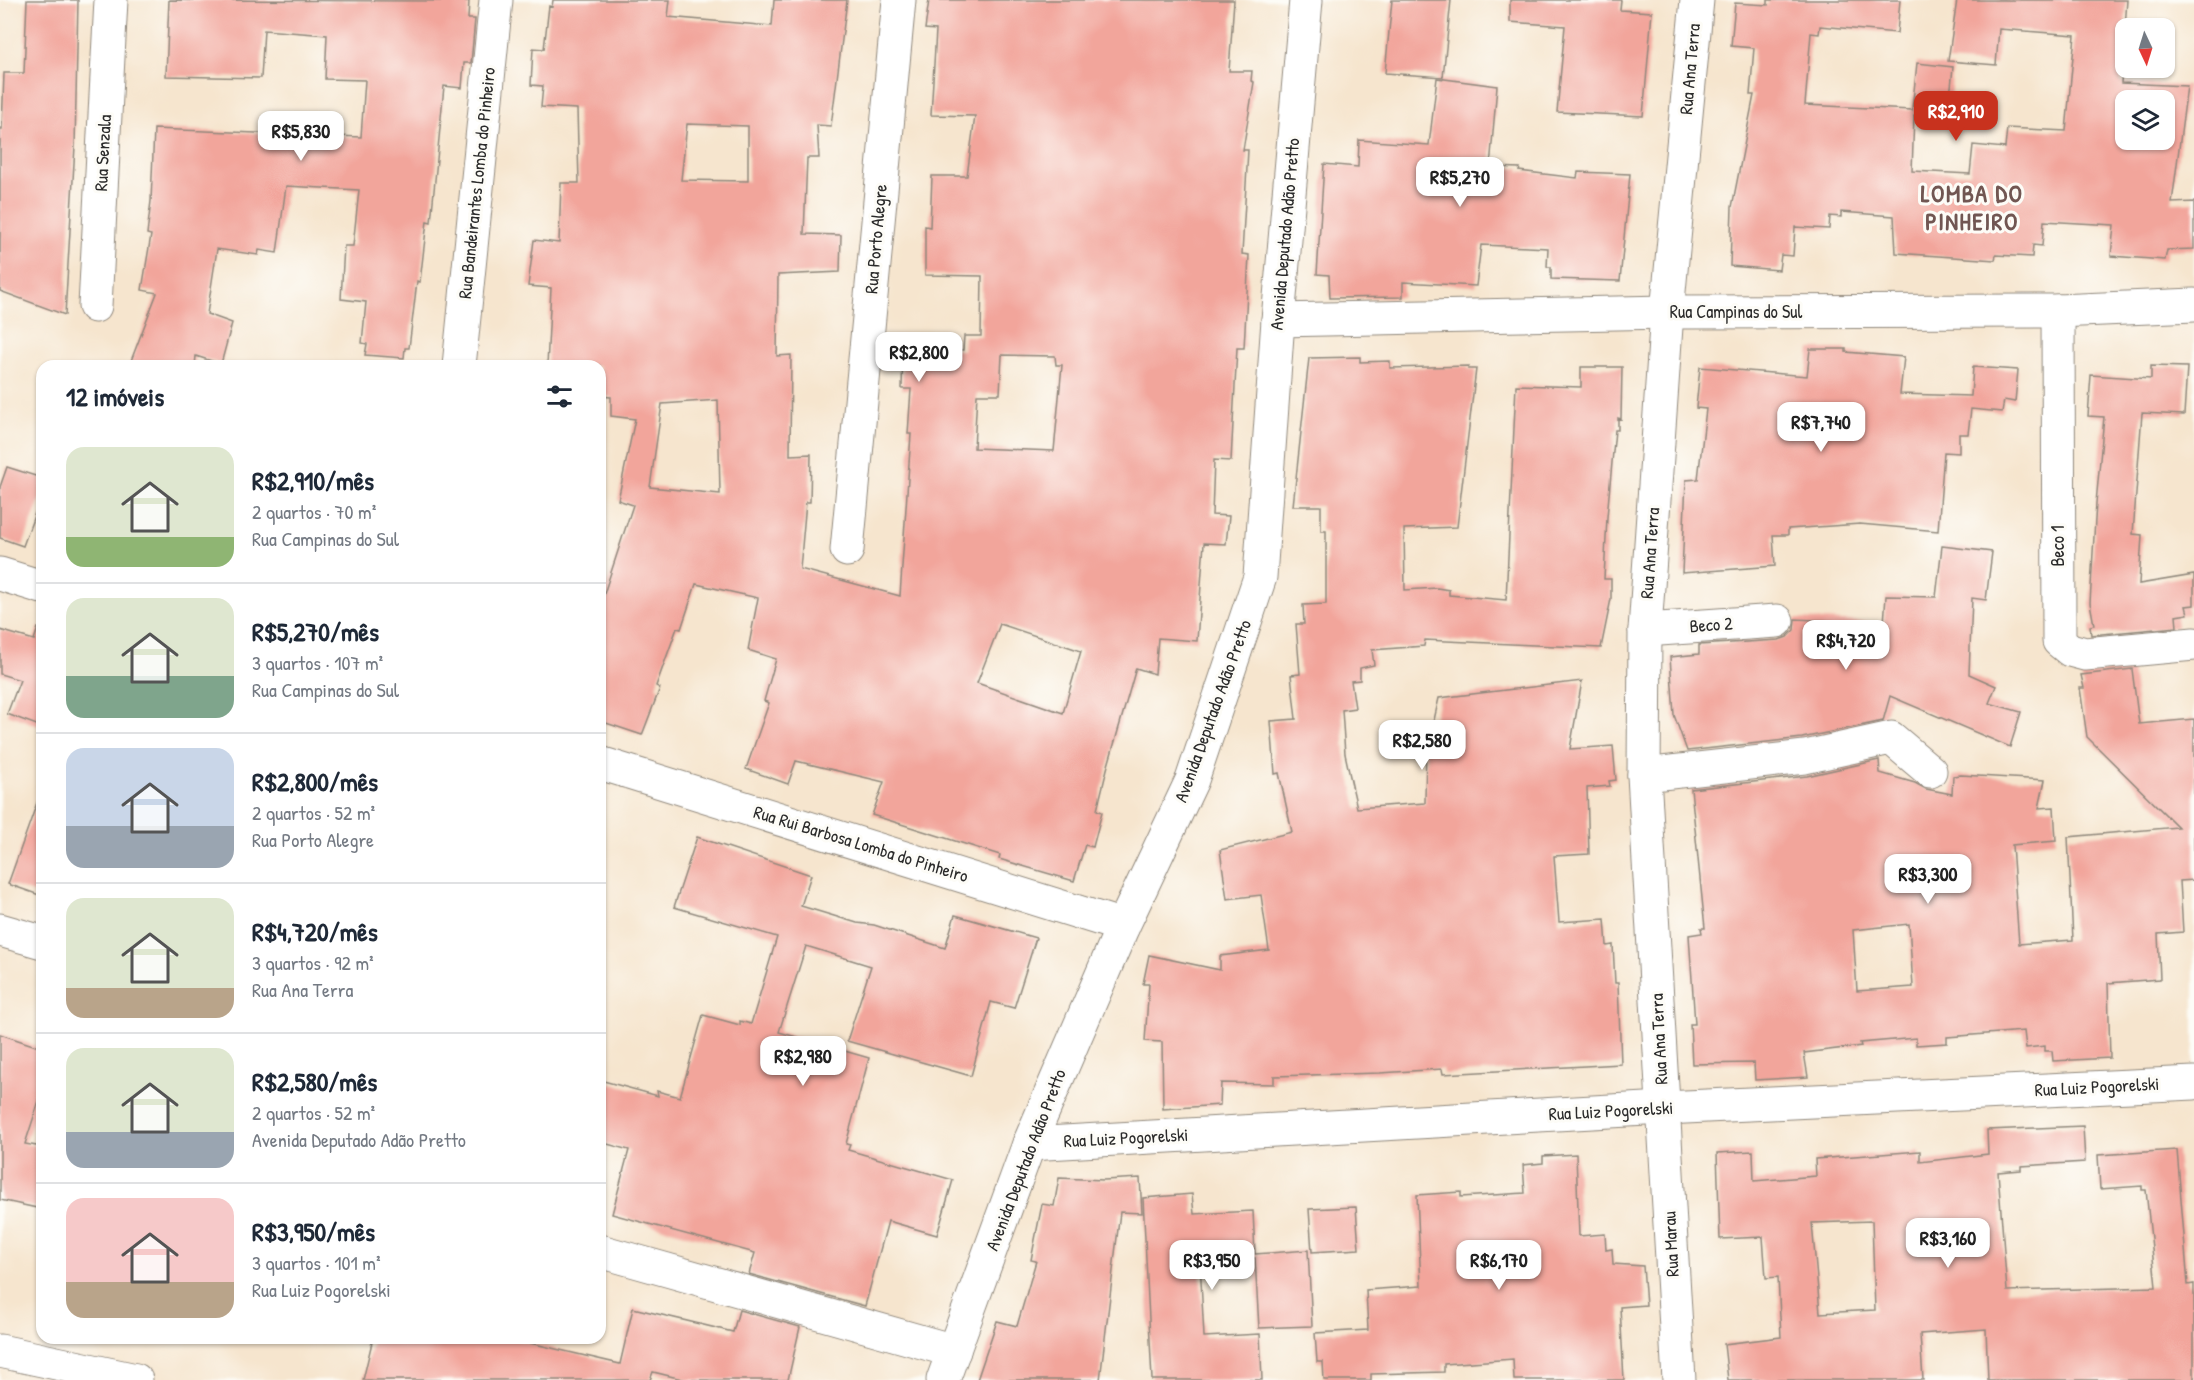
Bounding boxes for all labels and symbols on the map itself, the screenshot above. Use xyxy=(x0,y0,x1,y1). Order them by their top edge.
north arrow xyxy=(2115,18,2175,78)
street label: Rua Ana Terra xyxy=(1673,22,1706,115)
street label: Rua Bandeirantes Lomba do Pinheiro xyxy=(452,66,501,300)
pin: R$2,910 xyxy=(1901,91,2011,142)
pin: R$5,830 xyxy=(246,111,356,162)
street label: Rua Senzala xyxy=(88,114,117,192)
street label: Avenida Deputado Adão Pretto xyxy=(1264,137,1305,331)
pin: R$5,270 xyxy=(1405,157,1515,208)
district label: LOMBA DO PINHEIRO xyxy=(1921,177,2023,237)
street label: Rua Porto Alegre xyxy=(858,183,893,295)
street label: Rua Campinas do Sul xyxy=(1670,299,1802,324)
pin: R$2,800 xyxy=(864,332,974,383)
pin: R$7,740 xyxy=(1766,402,1876,453)
street label: Rua Ana Terra xyxy=(1634,507,1665,599)
street label: Beco 1 xyxy=(2045,525,2070,567)
street label: Beco 2 xyxy=(1689,610,1734,638)
street label: Avenida Deputado Adão Pretto xyxy=(1168,616,1257,806)
pin: R$4,720 xyxy=(1791,620,1901,671)
pin: R$2,580 xyxy=(1367,720,1477,771)
street label: Rua Rui Barbosa Lomba do Pinheiro xyxy=(751,799,971,888)
pin: R$3,300 xyxy=(1873,854,1983,905)
street label: Rua Ana Terra xyxy=(1644,993,1673,1085)
pin: R$2,980 xyxy=(748,1036,858,1087)
street label: Avenida Deputado Adão Pretto xyxy=(979,1065,1072,1254)
street label: Rua Luiz Pogorelski xyxy=(2034,1071,2160,1102)
street label: Rua Luiz Pogorelski xyxy=(1548,1095,1674,1126)
street label: Rua Luiz Pogorelski xyxy=(1063,1122,1189,1153)
street label: Rua Marau xyxy=(1656,1211,1685,1277)
pin: R$3,160 xyxy=(1893,1218,2003,1269)
pin: R$3,950 xyxy=(1157,1240,1267,1291)
pin: R$6,170 xyxy=(1444,1240,1554,1291)

